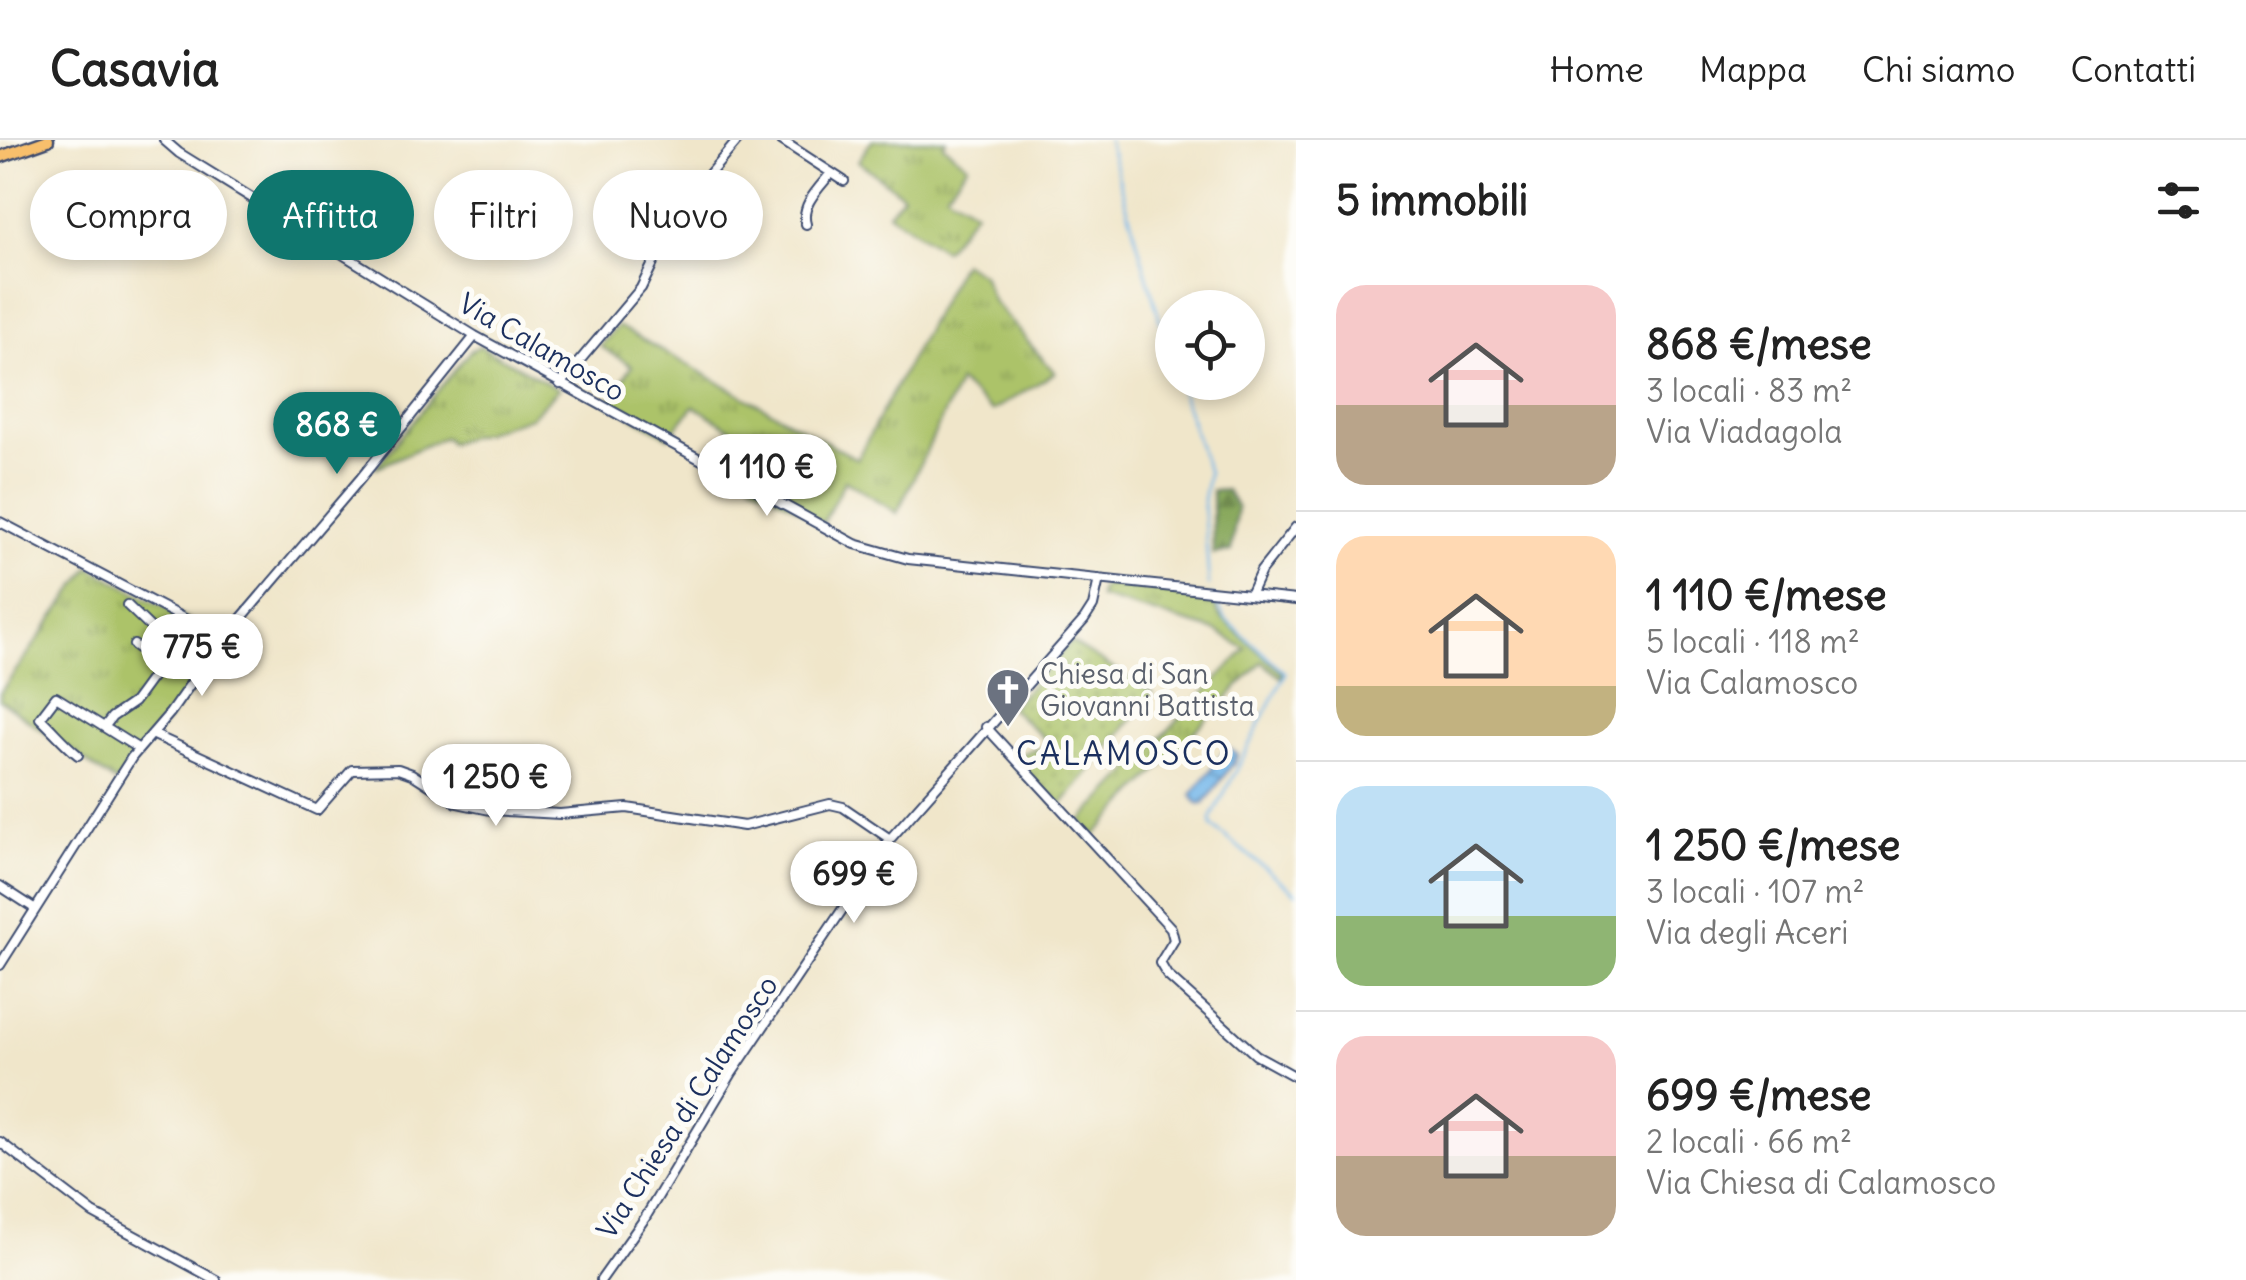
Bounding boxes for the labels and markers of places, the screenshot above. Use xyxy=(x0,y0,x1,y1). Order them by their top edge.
pin: 868 € xyxy=(267,392,407,477)
pin: 1 110 € xyxy=(675,434,859,519)
pin: 775 € xyxy=(132,614,272,699)
place label: Chiesa di San Giovanni Battista xyxy=(1040,656,1255,724)
church icon: Chiesa di San Giovanni Battista xyxy=(985,667,1031,728)
pin: 1 250 € xyxy=(404,744,588,829)
pin: 699 € xyxy=(784,841,924,926)

